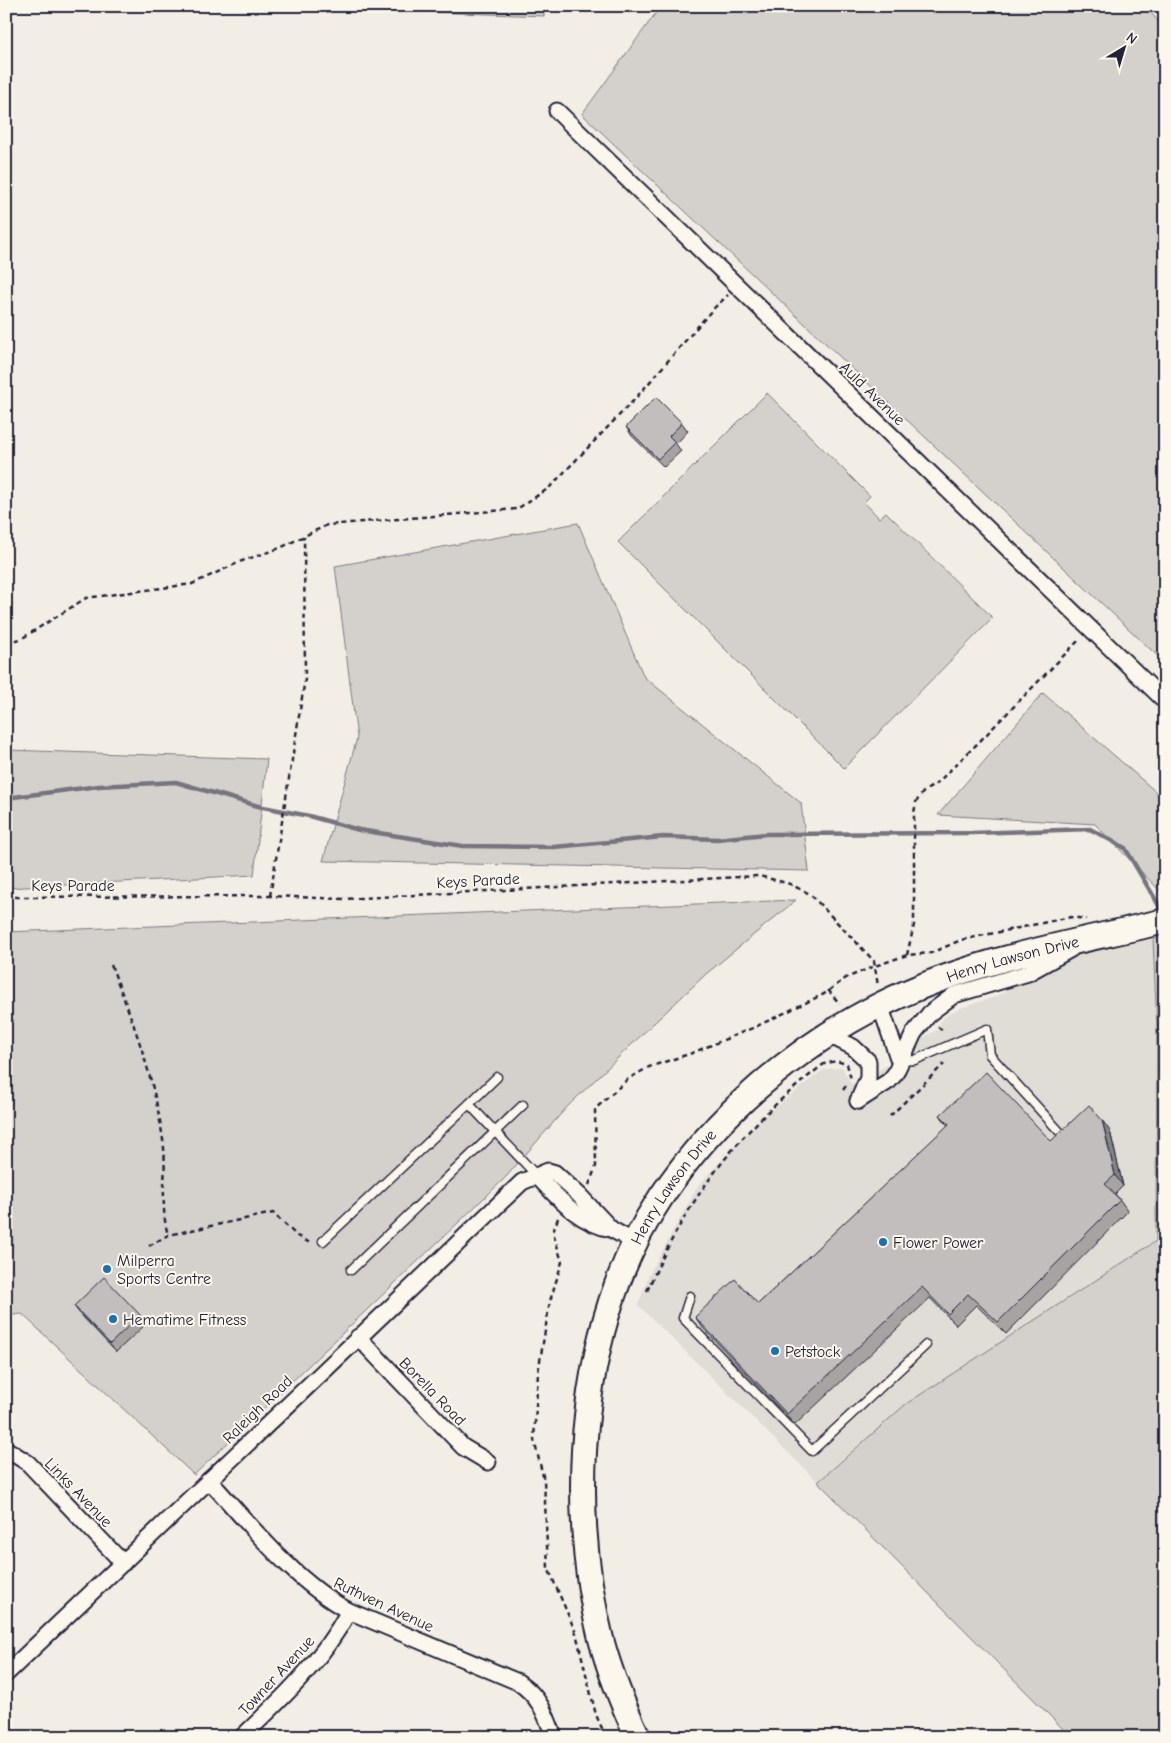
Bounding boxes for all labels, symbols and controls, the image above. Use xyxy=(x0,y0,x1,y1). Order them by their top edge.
north arrow xyxy=(1098,22,1148,72)
text: N xyxy=(1123,29,1141,48)
street label: Auld Avenue xyxy=(836,358,909,429)
street label: Keys Parade xyxy=(436,870,520,892)
street label: Keys Parade xyxy=(31,877,115,895)
street label: Henry Lawson Drive xyxy=(944,933,1081,986)
street label: Henry Lawson Drive xyxy=(628,1126,720,1248)
place label: Flower Power xyxy=(893,1234,984,1252)
marker: Flower Power xyxy=(877,1236,889,1248)
place label: Milperra Sports Centre xyxy=(117,1252,211,1288)
marker: Milperra Sports Centre xyxy=(101,1263,113,1275)
place label: Hematime Fitness xyxy=(123,1311,247,1329)
marker: Hematime Fitness xyxy=(107,1313,119,1325)
place label: Petstock xyxy=(785,1343,841,1361)
marker: Petstock xyxy=(769,1345,781,1357)
street label: Borella Road xyxy=(395,1354,469,1429)
street label: Raleigh Road xyxy=(219,1372,296,1447)
street label: Links Avenue xyxy=(41,1454,116,1531)
street label: Ruthven Avenue xyxy=(331,1574,436,1636)
street label: Towner Avenue xyxy=(235,1632,318,1719)

